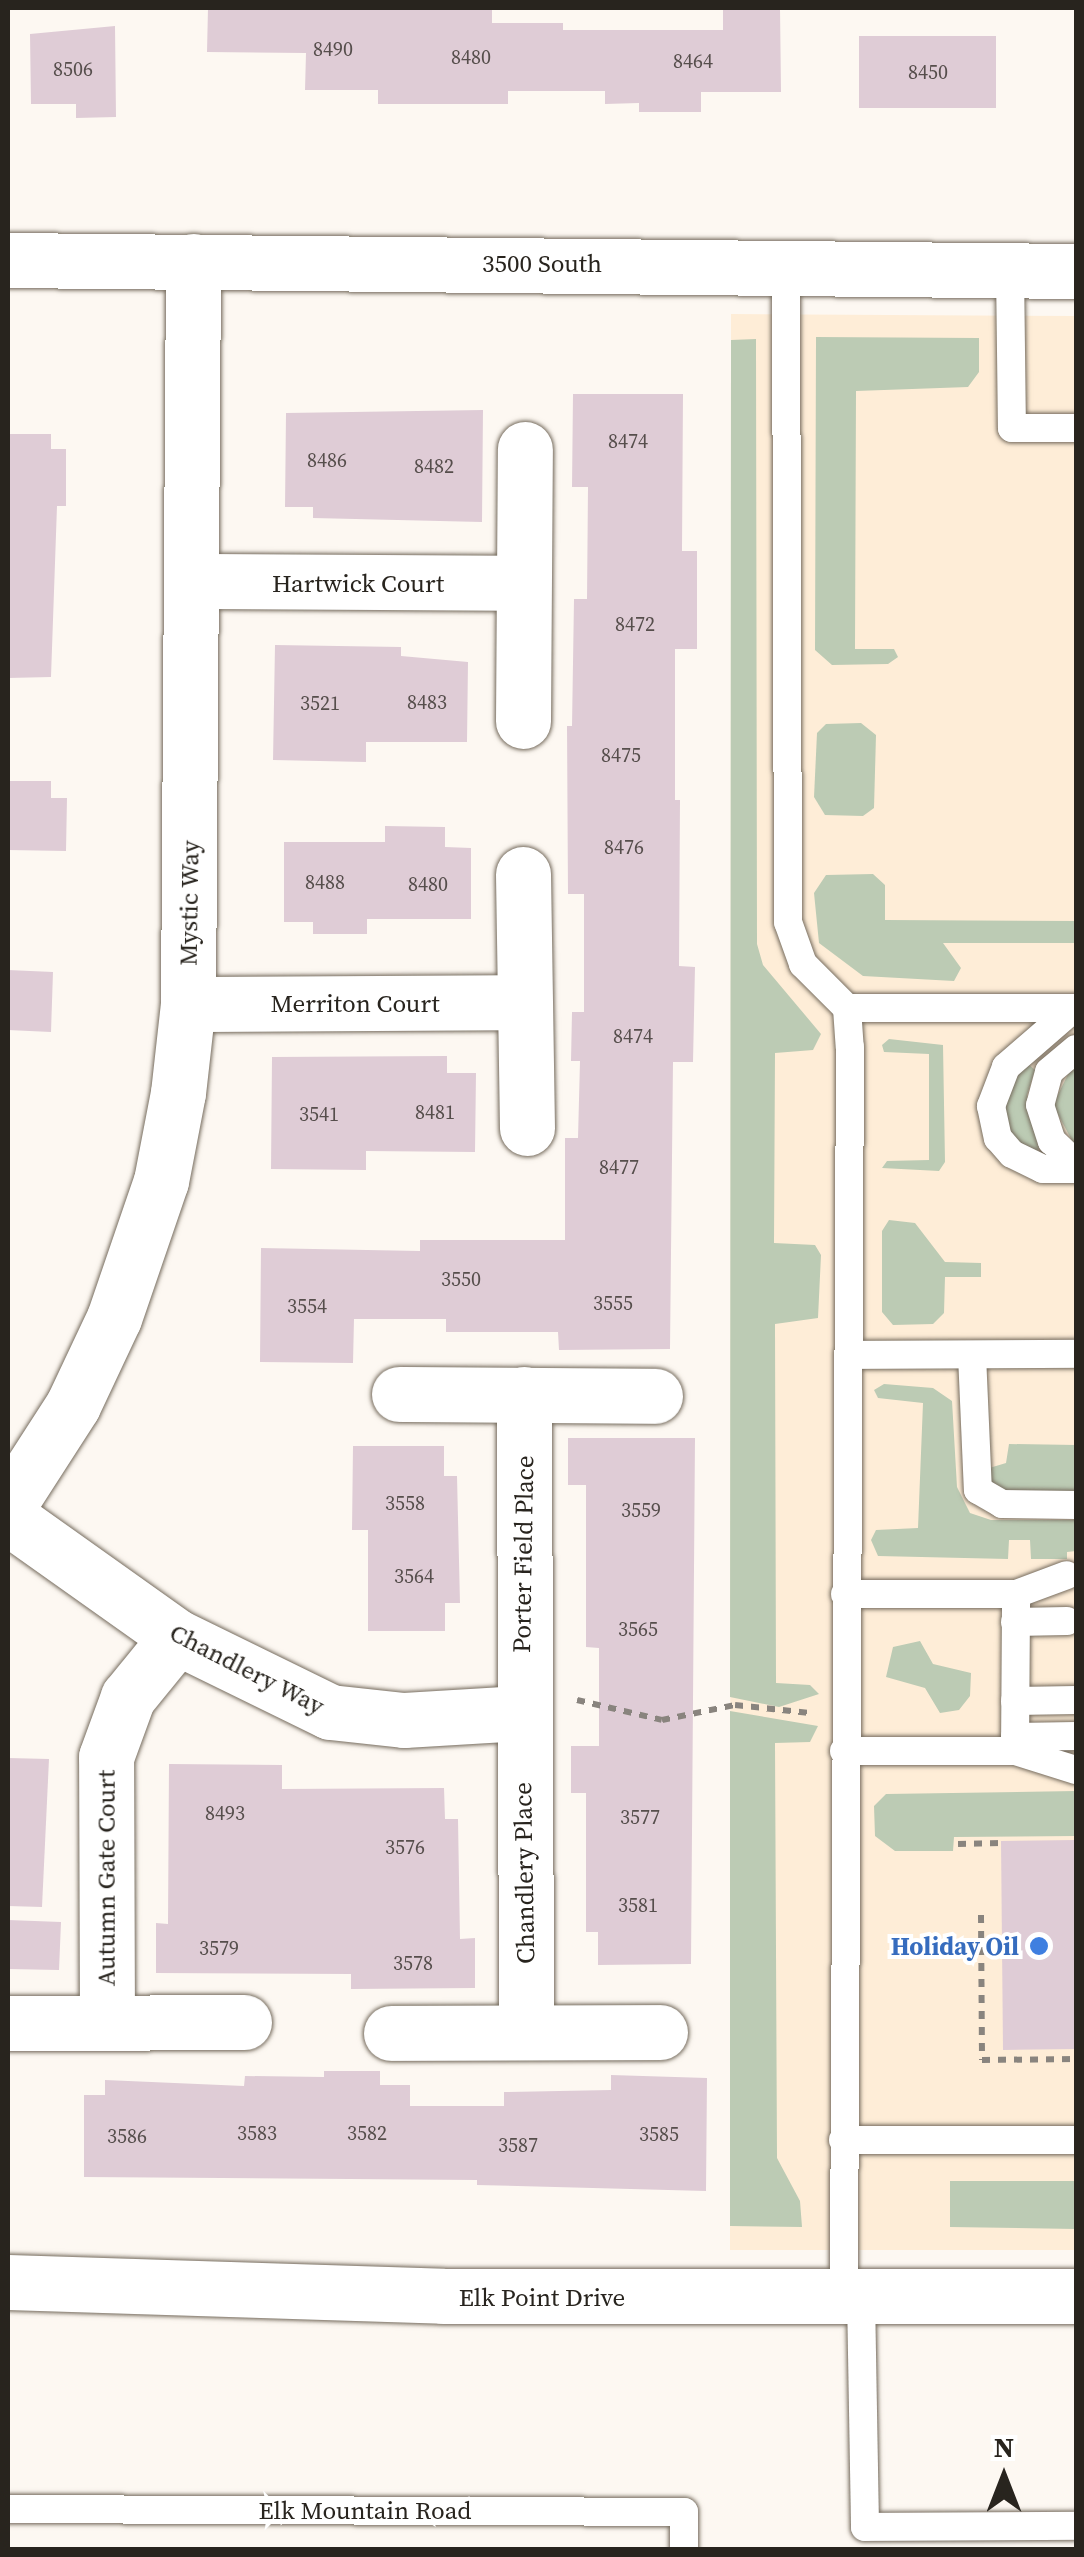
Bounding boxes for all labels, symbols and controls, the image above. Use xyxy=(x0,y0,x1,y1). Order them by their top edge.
house number: 8490 xyxy=(313,37,353,61)
house number: 8480 xyxy=(451,45,491,69)
house number: 8464 xyxy=(673,49,713,73)
house number: 8506 xyxy=(53,57,93,81)
house number: 8450 xyxy=(908,60,948,84)
street label: 3500 South xyxy=(482,248,602,278)
house number: 8474 xyxy=(608,429,648,453)
house number: 8486 xyxy=(307,448,347,472)
house number: 8482 xyxy=(414,454,454,478)
street label: Hartwick Court xyxy=(272,568,444,598)
house number: 8472 xyxy=(615,612,655,636)
house number: 8483 xyxy=(407,690,447,714)
house number: 3521 xyxy=(300,691,340,715)
house number: 8475 xyxy=(601,743,641,767)
house number: 8476 xyxy=(604,835,644,859)
street label: Mystic Way xyxy=(173,840,205,966)
house number: 8488 xyxy=(305,870,345,894)
house number: 8480 xyxy=(408,872,448,896)
street label: Merriton Court xyxy=(270,988,440,1018)
house number: 8474 xyxy=(613,1024,653,1048)
house number: 8481 xyxy=(415,1100,455,1124)
house number: 3541 xyxy=(299,1102,339,1126)
house number: 8477 xyxy=(599,1155,639,1179)
house number: 3550 xyxy=(441,1267,481,1291)
house number: 3555 xyxy=(593,1291,633,1315)
house number: 3554 xyxy=(287,1294,327,1318)
street label: Porter Field Place xyxy=(506,1455,540,1653)
house number: 3558 xyxy=(385,1491,425,1515)
house number: 3559 xyxy=(621,1498,661,1522)
house number: 3564 xyxy=(394,1564,434,1588)
street label: Chandlery Way xyxy=(164,1617,330,1721)
house number: 3565 xyxy=(618,1617,658,1641)
street label: Autumn Gate Court xyxy=(91,1770,121,1986)
street label: Chandlery Place xyxy=(507,1782,541,1964)
house number: 8493 xyxy=(205,1801,245,1825)
house number: 3577 xyxy=(620,1805,660,1829)
house number: 3576 xyxy=(385,1835,425,1859)
house number: 3581 xyxy=(618,1893,658,1917)
place label: Holiday Oil xyxy=(891,1931,1019,1961)
marker: Holiday Oil xyxy=(1028,1935,1050,1957)
house number: 3579 xyxy=(199,1936,239,1960)
house number: 3578 xyxy=(393,1951,433,1975)
house number: 3583 xyxy=(237,2121,277,2145)
house number: 3582 xyxy=(347,2121,387,2145)
house number: 3585 xyxy=(639,2122,679,2146)
house number: 3586 xyxy=(107,2124,147,2148)
house number: 3587 xyxy=(498,2133,538,2157)
street label: Elk Point Drive xyxy=(459,2282,625,2312)
north arrow xyxy=(954,2427,1054,2527)
text: N xyxy=(994,2428,1014,2466)
street label: Elk Mountain Road xyxy=(258,2495,472,2525)

